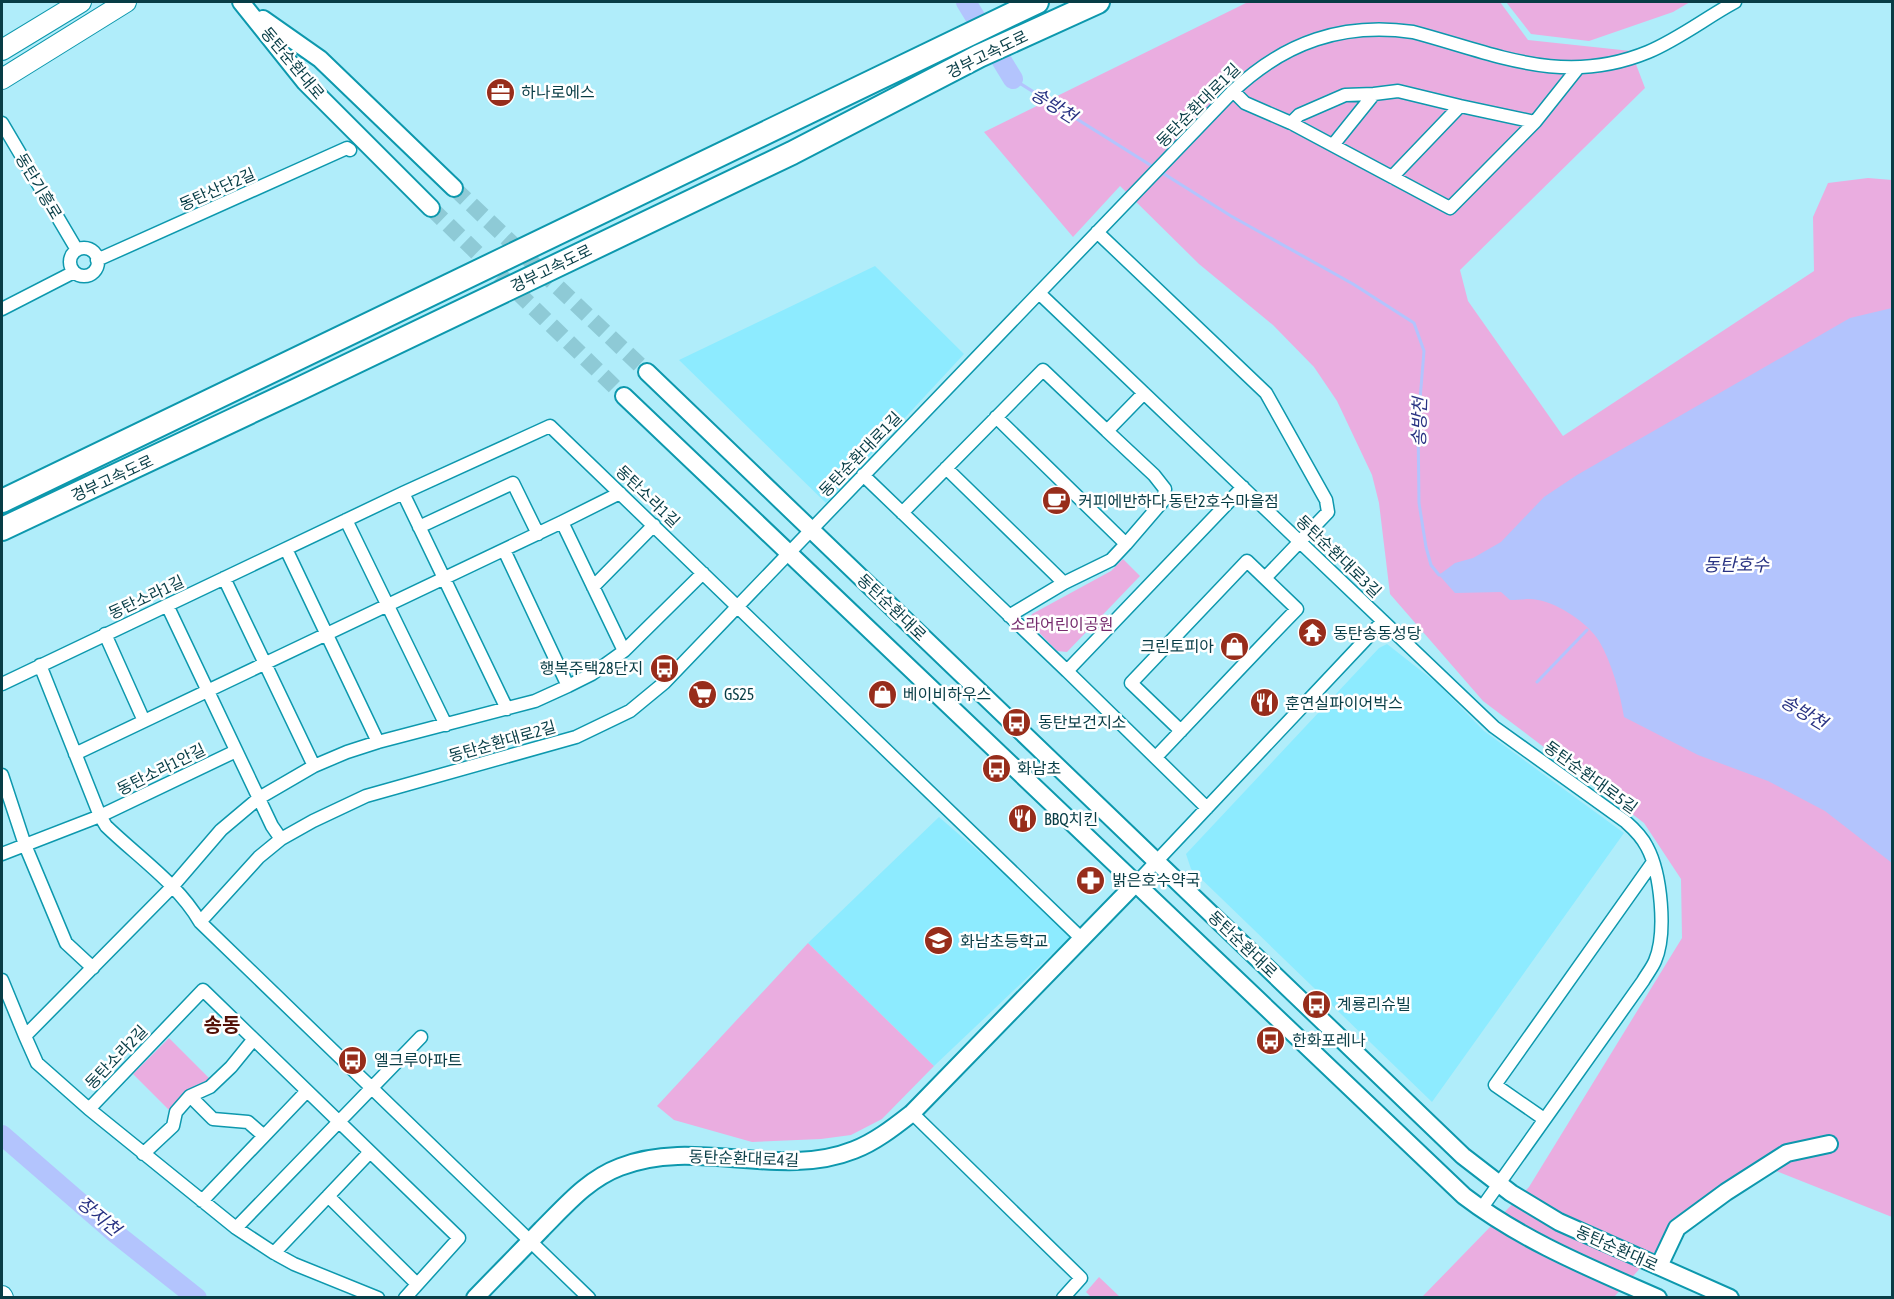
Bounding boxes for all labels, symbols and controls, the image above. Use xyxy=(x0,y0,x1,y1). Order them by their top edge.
street label: 동탄순환대로 xyxy=(258,23,328,103)
street label: 경부고속도로 xyxy=(943,26,1031,81)
street label: 동탄순환대로1길 xyxy=(1153,60,1243,150)
office icon: 하나로에스 xyxy=(484,76,516,108)
place label: 하나로에스 xyxy=(521,83,595,101)
water label: 송방천 xyxy=(1027,83,1083,128)
street label: 동탄기흥로 xyxy=(12,150,66,222)
street label: 동탄산단2길 xyxy=(176,164,258,214)
street label: 경부고속도로 xyxy=(507,240,595,295)
water label: 송방천 xyxy=(1408,394,1430,447)
street label: 동탄순환대로1길 xyxy=(815,408,905,500)
street label: 경부고속도로 xyxy=(68,451,156,505)
street label: 동탄소라1길 xyxy=(613,461,683,531)
cafe icon: 커피에반하다 동탄2호수마을점 xyxy=(1041,485,1073,517)
place label: 커피에반하다 동탄2호수마을점 xyxy=(1078,492,1279,510)
street label: 동탄순환대로3길 xyxy=(1293,511,1385,601)
water label: 동탄호수 xyxy=(1703,554,1771,575)
street label: 동탄순환대로 xyxy=(854,570,930,644)
street label: 동탄소라1길 xyxy=(105,572,187,622)
park label: 소라어린이공원 xyxy=(1010,615,1114,633)
temple icon: 동탄송동성당 xyxy=(1296,617,1328,649)
place label: 동탄송동성당 xyxy=(1333,624,1422,642)
shop icon: 크린토피아 xyxy=(1219,630,1251,662)
place label: 크린토피아 xyxy=(1140,637,1214,655)
bus stop icon: 행복주택28단지 xyxy=(648,652,680,684)
place label: 행복주택28단지 xyxy=(540,659,643,677)
supermarket icon: GS25 xyxy=(687,678,719,710)
shop icon: 베이비하우스 xyxy=(866,678,898,710)
place label: GS25 xyxy=(724,685,754,703)
place label: 베이비하우스 xyxy=(903,685,991,703)
restaurant icon: 훈연실파이어박스 xyxy=(1248,687,1280,719)
water label: 송방천 xyxy=(1777,690,1833,735)
place label: 훈연실파이어박스 xyxy=(1285,694,1403,712)
bus stop icon: 동탄보건지소 xyxy=(1001,706,1033,738)
place label: 동탄보건지소 xyxy=(1038,713,1126,731)
street label: 동탄순환대로2길 xyxy=(446,717,558,765)
street label: 동탄순환대로5길 xyxy=(1541,737,1641,817)
street label: 동탄소라1안길 xyxy=(114,740,208,798)
bus stop icon: 화남초 xyxy=(980,752,1012,784)
place label: 화남초 xyxy=(1017,759,1061,777)
restaurant icon: BBQ치킨 xyxy=(1007,803,1039,835)
place label: BBQ치킨 xyxy=(1044,810,1098,828)
pharmacy icon: 밝은호수약국 xyxy=(1075,864,1107,896)
place label: 밝은호수약국 xyxy=(1112,871,1200,889)
street label: 동탄순환대로 xyxy=(1205,907,1281,981)
school or university icon: 화남초등학교 xyxy=(923,925,955,957)
place label: 화남초등학교 xyxy=(960,932,1048,950)
bus stop icon: 계룡리슈빌 xyxy=(1300,988,1332,1020)
place label: 계룡리슈빌 xyxy=(1337,995,1411,1013)
district label: 송동 xyxy=(204,1013,240,1036)
street label: 동탄소라2길 xyxy=(81,1022,151,1092)
bus stop icon: 한화포레나 xyxy=(1255,1024,1287,1056)
place label: 한화포레나 xyxy=(1292,1031,1366,1049)
bus stop icon: 엘크루아파트 xyxy=(337,1044,369,1076)
place label: 엘크루아파트 xyxy=(374,1051,462,1069)
street label: 동탄순환대로4길 xyxy=(688,1147,800,1169)
water label: 장지천 xyxy=(73,1192,127,1242)
street label: 동탄순환대로 xyxy=(1573,1222,1661,1274)

